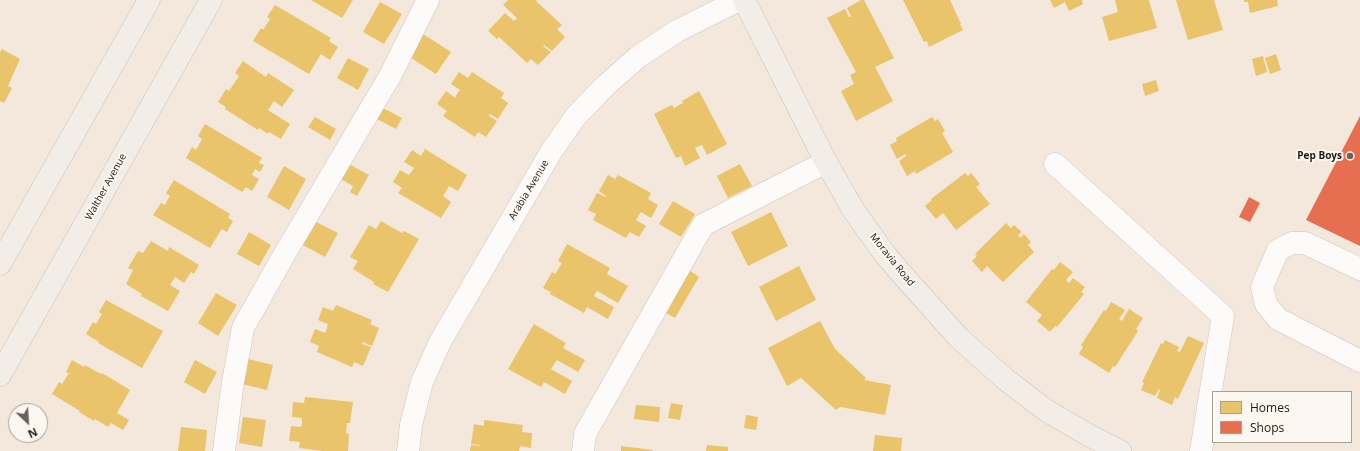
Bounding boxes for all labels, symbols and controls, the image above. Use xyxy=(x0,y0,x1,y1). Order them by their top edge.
place label: Pep Boys xyxy=(1297,150,1342,162)
marker: Pep Boys xyxy=(1345,151,1355,161)
street label: Walther Avenue xyxy=(83,152,129,222)
street label: Arabia Avenue xyxy=(506,158,552,222)
street label: Moravia Road xyxy=(867,231,917,289)
legend xyxy=(1212,391,1352,443)
text: Homes xyxy=(1250,399,1290,416)
north arrow xyxy=(8,403,48,443)
text: Shops xyxy=(1250,419,1284,436)
text: N xyxy=(26,425,40,442)

